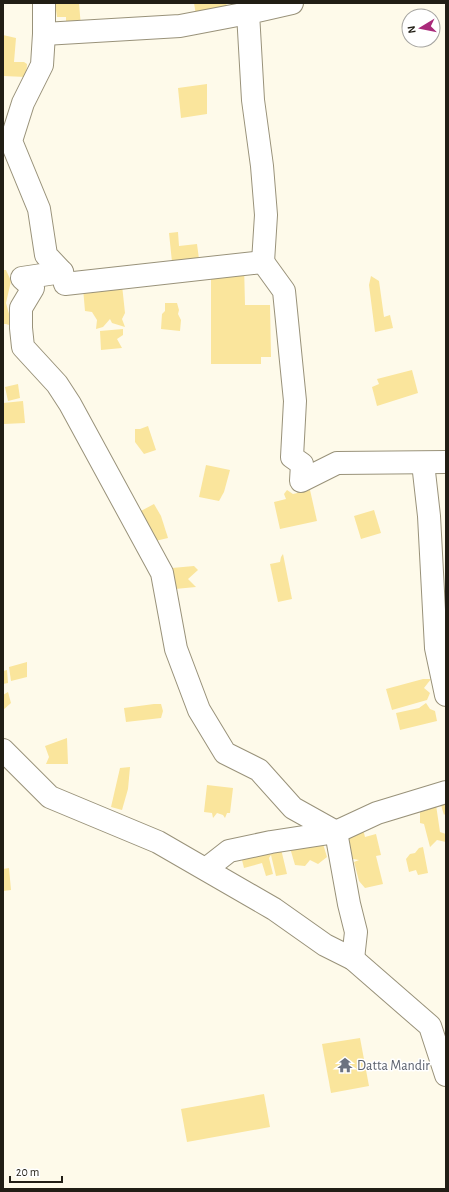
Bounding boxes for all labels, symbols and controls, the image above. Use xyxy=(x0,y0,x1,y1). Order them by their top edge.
north arrow xyxy=(401,8,441,48)
text: N xyxy=(406,25,418,34)
temple icon: Datta Mandir xyxy=(336,1056,354,1074)
place label: Datta Mandir xyxy=(357,1059,430,1073)
scale bar xyxy=(10,1158,62,1184)
text: 20 m xyxy=(16,1166,39,1178)

